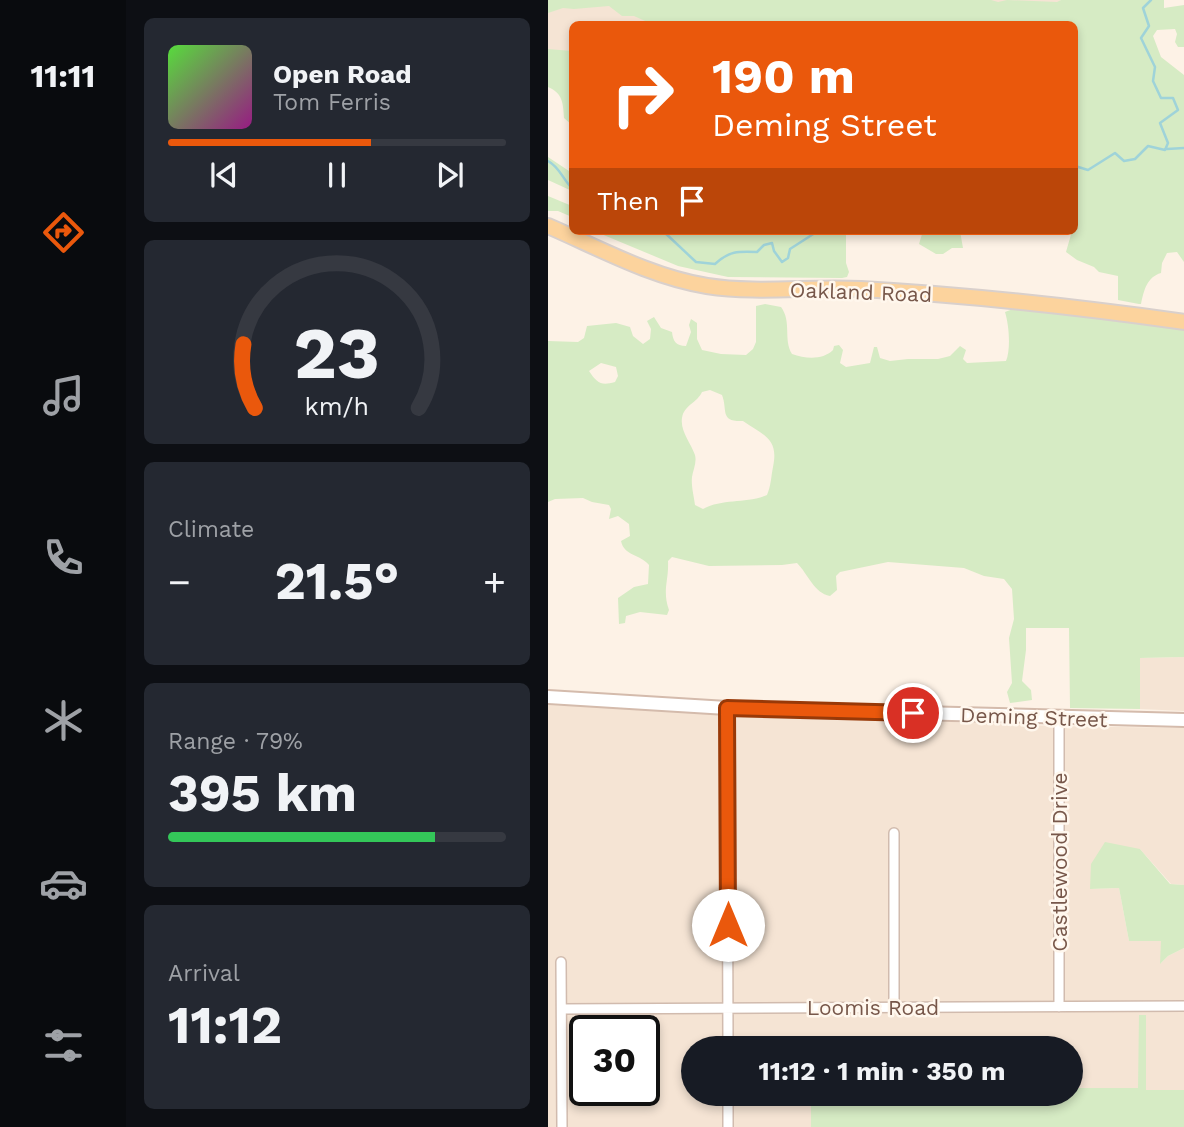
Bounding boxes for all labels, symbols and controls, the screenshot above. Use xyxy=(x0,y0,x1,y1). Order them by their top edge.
text: 190 m xyxy=(712,47,855,105)
icon: right xyxy=(597,49,688,140)
text: 11:11 xyxy=(31,57,95,95)
text: Open Road xyxy=(273,59,411,89)
text: Tom Ferris xyxy=(273,89,391,116)
text: Deming Street xyxy=(712,106,937,144)
icon: previous xyxy=(205,156,243,194)
icon: pause xyxy=(318,156,356,194)
icon: next xyxy=(431,156,469,194)
icon: arrive xyxy=(673,182,711,220)
text: Then xyxy=(597,186,659,216)
icon: directions xyxy=(39,208,88,257)
street label: Oakland Road xyxy=(789,277,933,307)
text: 23 xyxy=(294,310,380,396)
icon: music xyxy=(39,371,88,420)
text: km/h xyxy=(305,391,369,420)
text: Climate xyxy=(168,516,254,543)
icon: phone xyxy=(39,533,88,582)
text: 21.5° xyxy=(275,551,399,612)
text: − xyxy=(168,560,191,604)
text: + xyxy=(483,560,506,604)
pin xyxy=(883,683,943,743)
icon: arrive xyxy=(894,694,932,732)
icon: climate xyxy=(39,696,88,745)
street label: Deming Street xyxy=(960,702,1108,732)
text: Range · 79% xyxy=(168,728,303,755)
text: 395 km xyxy=(168,763,357,824)
street label: Castlewood Drive xyxy=(1047,772,1072,952)
icon: car xyxy=(39,859,88,908)
position arrow xyxy=(691,888,765,962)
text: Arrival xyxy=(168,960,240,987)
text: 11:12 xyxy=(168,995,282,1056)
street label: Loomis Road xyxy=(807,995,939,1020)
speed limit sign: 30 xyxy=(569,1015,660,1106)
icon: filters xyxy=(39,1021,88,1070)
text: 11:12 · 1 min · 350 m xyxy=(759,1056,1005,1086)

